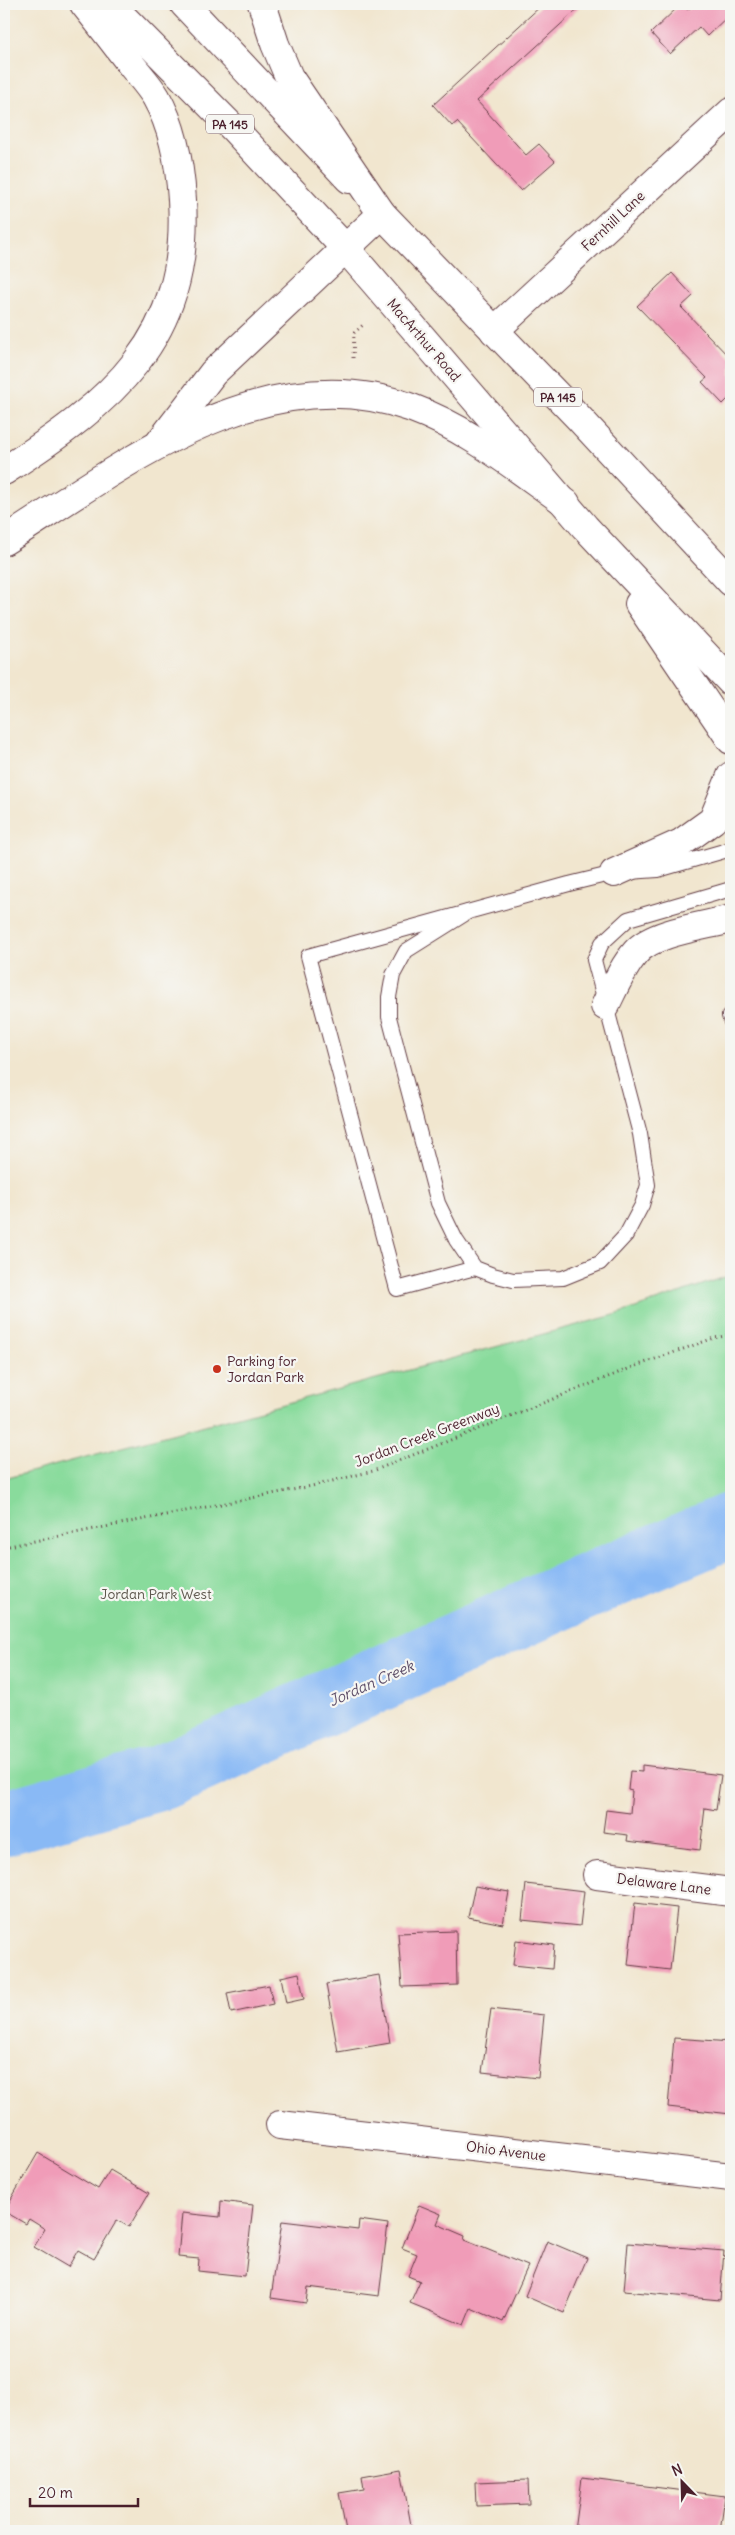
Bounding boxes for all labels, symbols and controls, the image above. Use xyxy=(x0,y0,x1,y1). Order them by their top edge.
road number: PA 145 xyxy=(206,115,254,134)
street label: Fernhill Lane xyxy=(577,187,649,255)
street label: MacArthur Road xyxy=(383,295,465,385)
road number: PA 145 xyxy=(534,388,582,407)
place label: Parking for Jordan Park xyxy=(227,1352,304,1386)
marker: Parking for Jordan Park xyxy=(211,1363,223,1375)
street label: Jordan Creek Greenway xyxy=(352,1399,502,1471)
park label: Jordan Park West xyxy=(100,1585,212,1603)
water label: Jordan Creek xyxy=(326,1655,418,1710)
street label: Delaware Lane xyxy=(616,1869,712,1899)
street label: Ohio Avenue xyxy=(465,2137,547,2165)
north arrow xyxy=(658,2458,708,2508)
text: N xyxy=(669,2460,685,2480)
scale bar xyxy=(30,2475,138,2507)
text: 20 m xyxy=(38,2483,73,2502)

